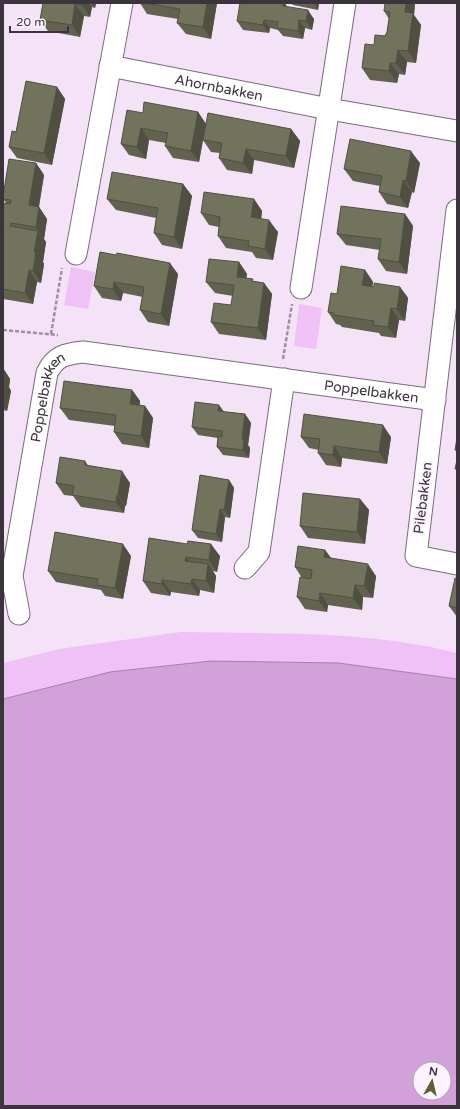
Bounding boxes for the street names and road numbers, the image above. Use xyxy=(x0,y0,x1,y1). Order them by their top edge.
street label: Ahornbakken xyxy=(173,70,265,104)
street label: Poppelbakken xyxy=(27,348,68,444)
street label: Poppelbakken xyxy=(323,376,420,406)
street label: Pilebakken xyxy=(410,461,436,535)

